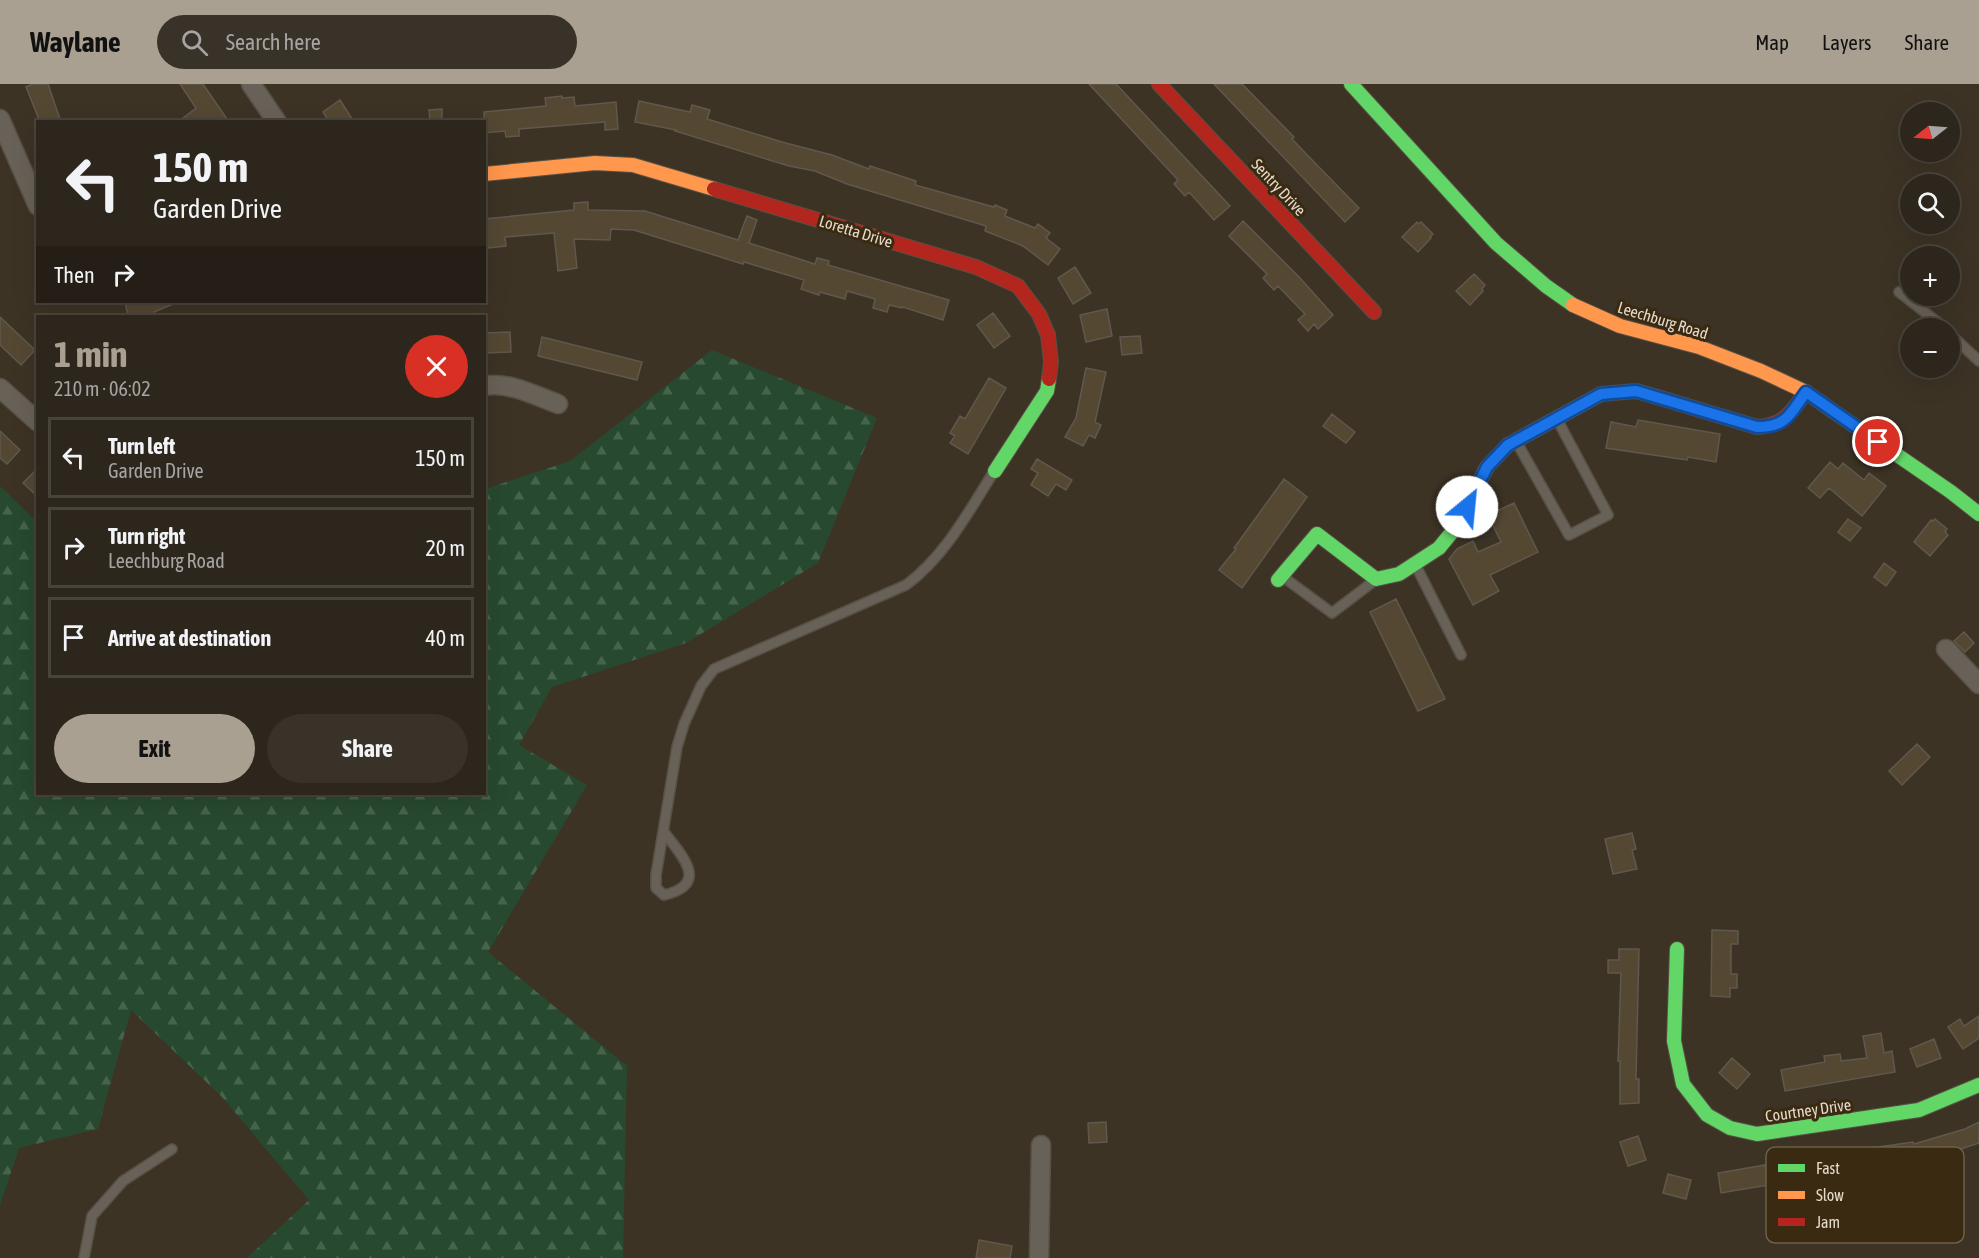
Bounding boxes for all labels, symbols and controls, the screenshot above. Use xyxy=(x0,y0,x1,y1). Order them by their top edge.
search box xyxy=(157,15,577,69)
text: Waylane xyxy=(30,26,121,58)
icon: search xyxy=(178,26,211,59)
text: Search here xyxy=(226,29,321,55)
text: Map xyxy=(1755,30,1789,54)
text: Layers xyxy=(1822,30,1872,54)
text: Share xyxy=(1905,30,1949,54)
north arrow xyxy=(1900,102,1960,162)
map controls xyxy=(1900,102,1960,378)
text: 150 m xyxy=(153,143,248,191)
icon: left xyxy=(54,144,132,222)
street label: Sentry Drive xyxy=(1248,155,1310,220)
button: search xyxy=(1900,174,1960,234)
text: Garden Drive xyxy=(153,193,282,224)
street label: Loretta Drive xyxy=(817,211,895,251)
button: + xyxy=(1900,246,1960,306)
icon: right xyxy=(107,258,140,291)
text: Then xyxy=(54,262,95,288)
street label: Leechburg Road xyxy=(1615,298,1710,343)
button: − xyxy=(1900,318,1960,378)
text: 1 min xyxy=(54,333,128,375)
button: close xyxy=(405,335,468,398)
text: 210 m · 06:02 xyxy=(54,377,151,400)
pin xyxy=(1852,416,1903,467)
icon: arrive xyxy=(1861,425,1894,458)
text: Turn left xyxy=(108,433,175,459)
icon: left xyxy=(57,441,90,474)
text: 150 m xyxy=(415,445,465,471)
text: Garden Drive xyxy=(108,459,204,482)
position arrow xyxy=(1435,475,1499,539)
text: Turn right xyxy=(108,523,185,549)
icon: right xyxy=(57,531,90,564)
text: 20 m xyxy=(425,535,465,561)
text: Leechburg Road xyxy=(108,549,225,572)
icon: arrive xyxy=(57,621,90,654)
text: Arrive at destination xyxy=(108,625,271,651)
text: 40 m xyxy=(425,625,465,651)
button: Exit xyxy=(54,714,255,783)
button: Share xyxy=(267,714,468,783)
street label: Courtney Drive xyxy=(1764,1095,1852,1126)
legend xyxy=(1766,1147,1964,1243)
text: Fast xyxy=(1816,1159,1840,1177)
text: Slow xyxy=(1816,1186,1844,1204)
text: Jam xyxy=(1816,1213,1840,1231)

